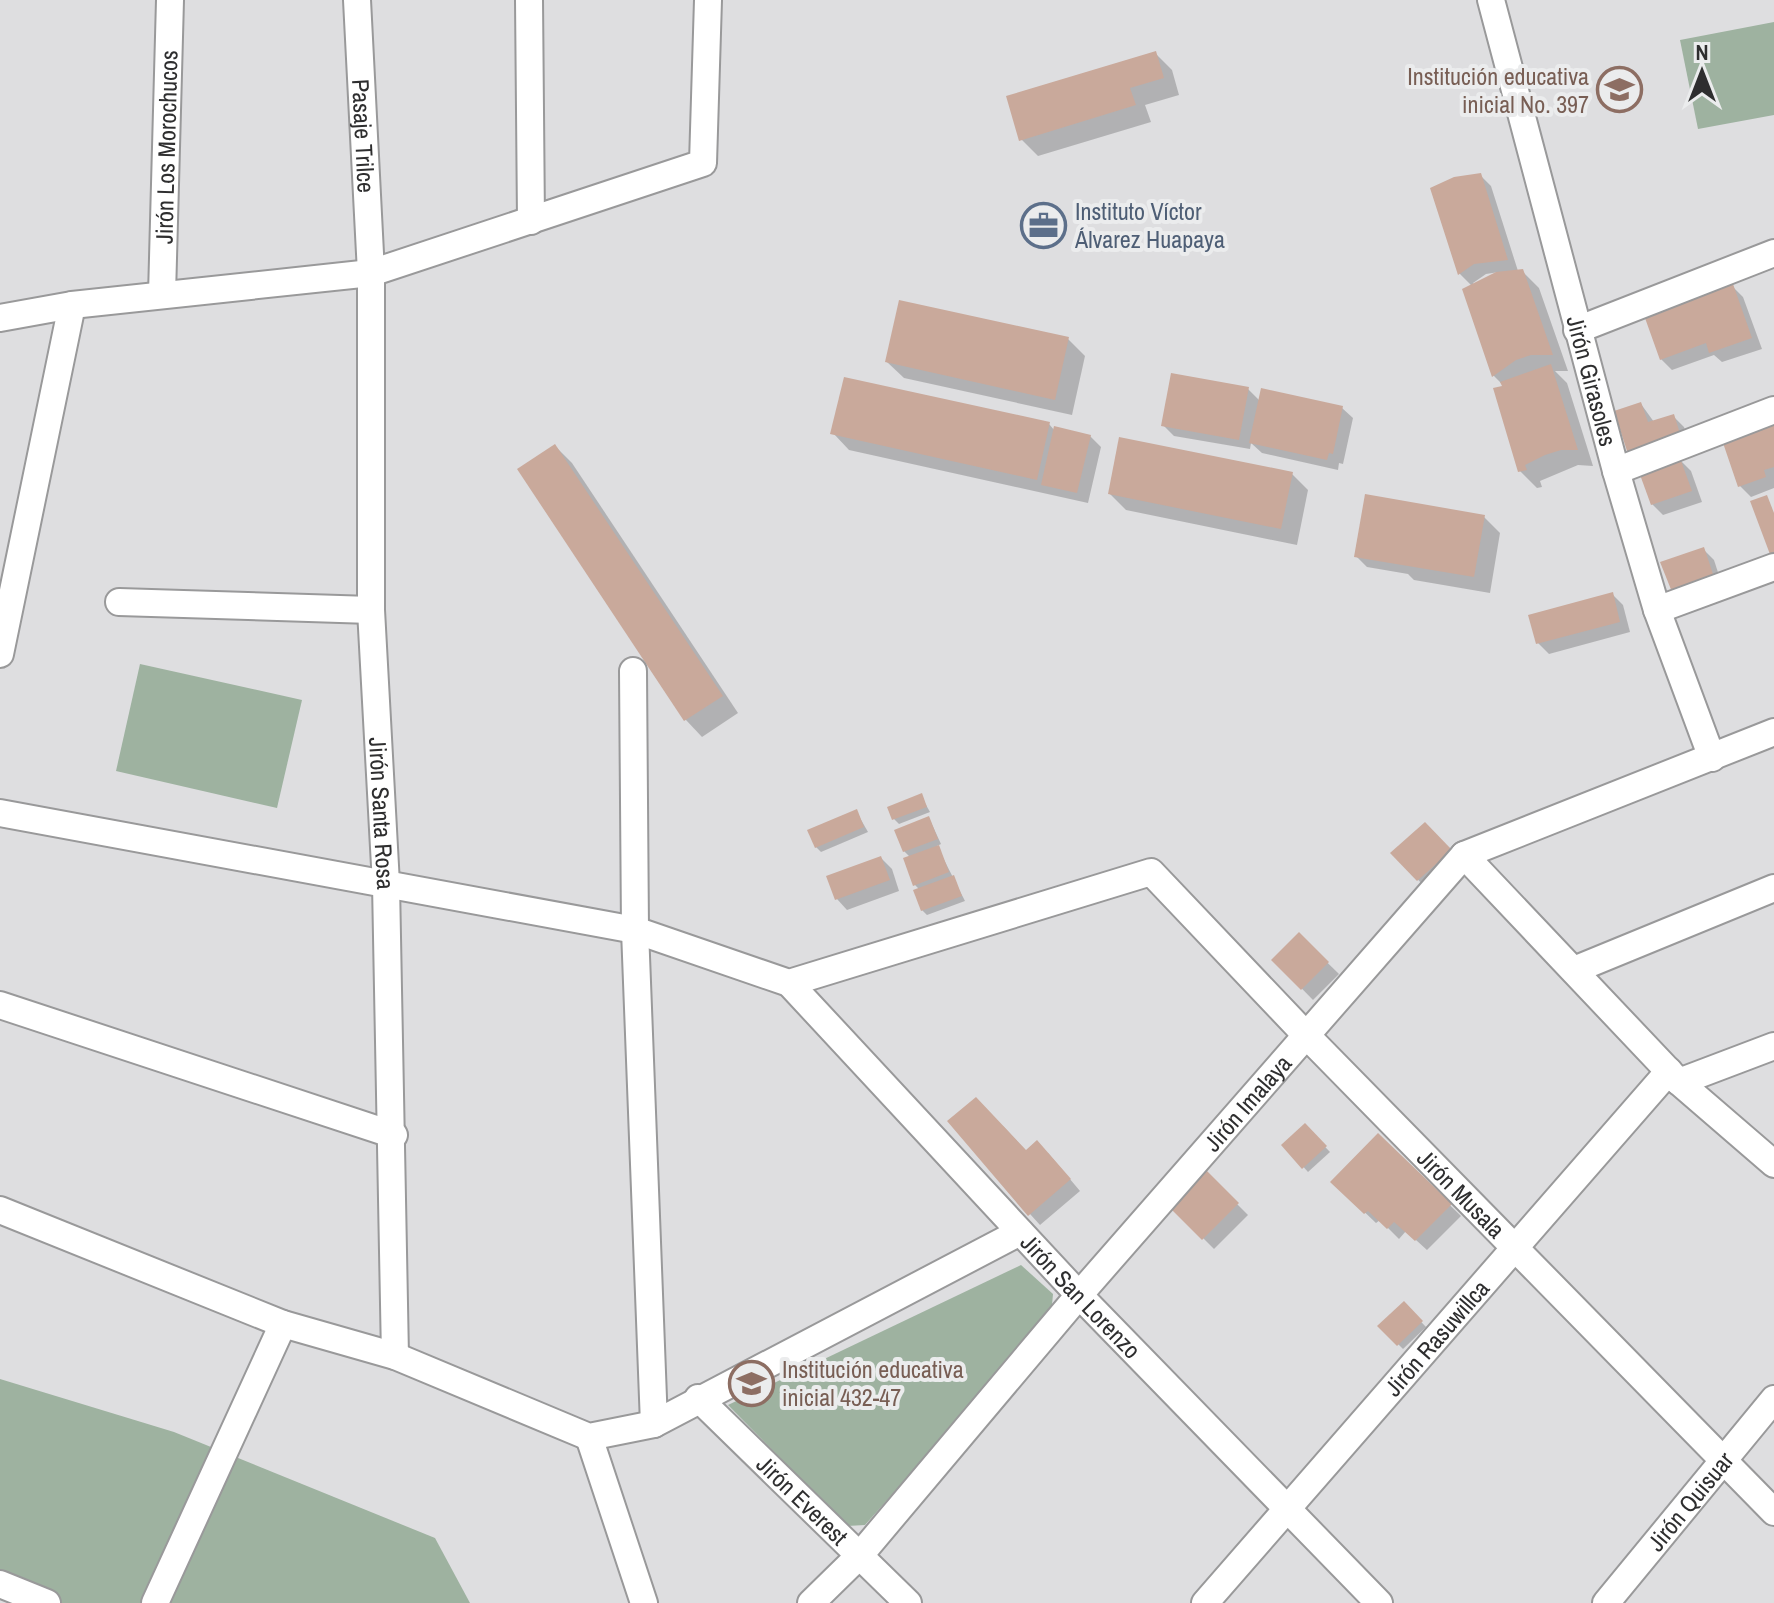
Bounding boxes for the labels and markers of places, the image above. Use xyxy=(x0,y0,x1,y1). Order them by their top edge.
place label: Institución educativa inicial No. 397 xyxy=(1407,60,1589,120)
school or university icon: Institución educativa inicial No. 397 xyxy=(1596,66,1644,114)
place label: Instituto Víctor Álvarez Huapaya xyxy=(1074,195,1225,255)
office icon: Instituto Víctor Álvarez Huapaya xyxy=(1020,201,1068,249)
place label: Institución educativa inicial 432-47 xyxy=(782,1353,964,1413)
school or university icon: Institución educativa inicial 432-47 xyxy=(727,1359,775,1407)

